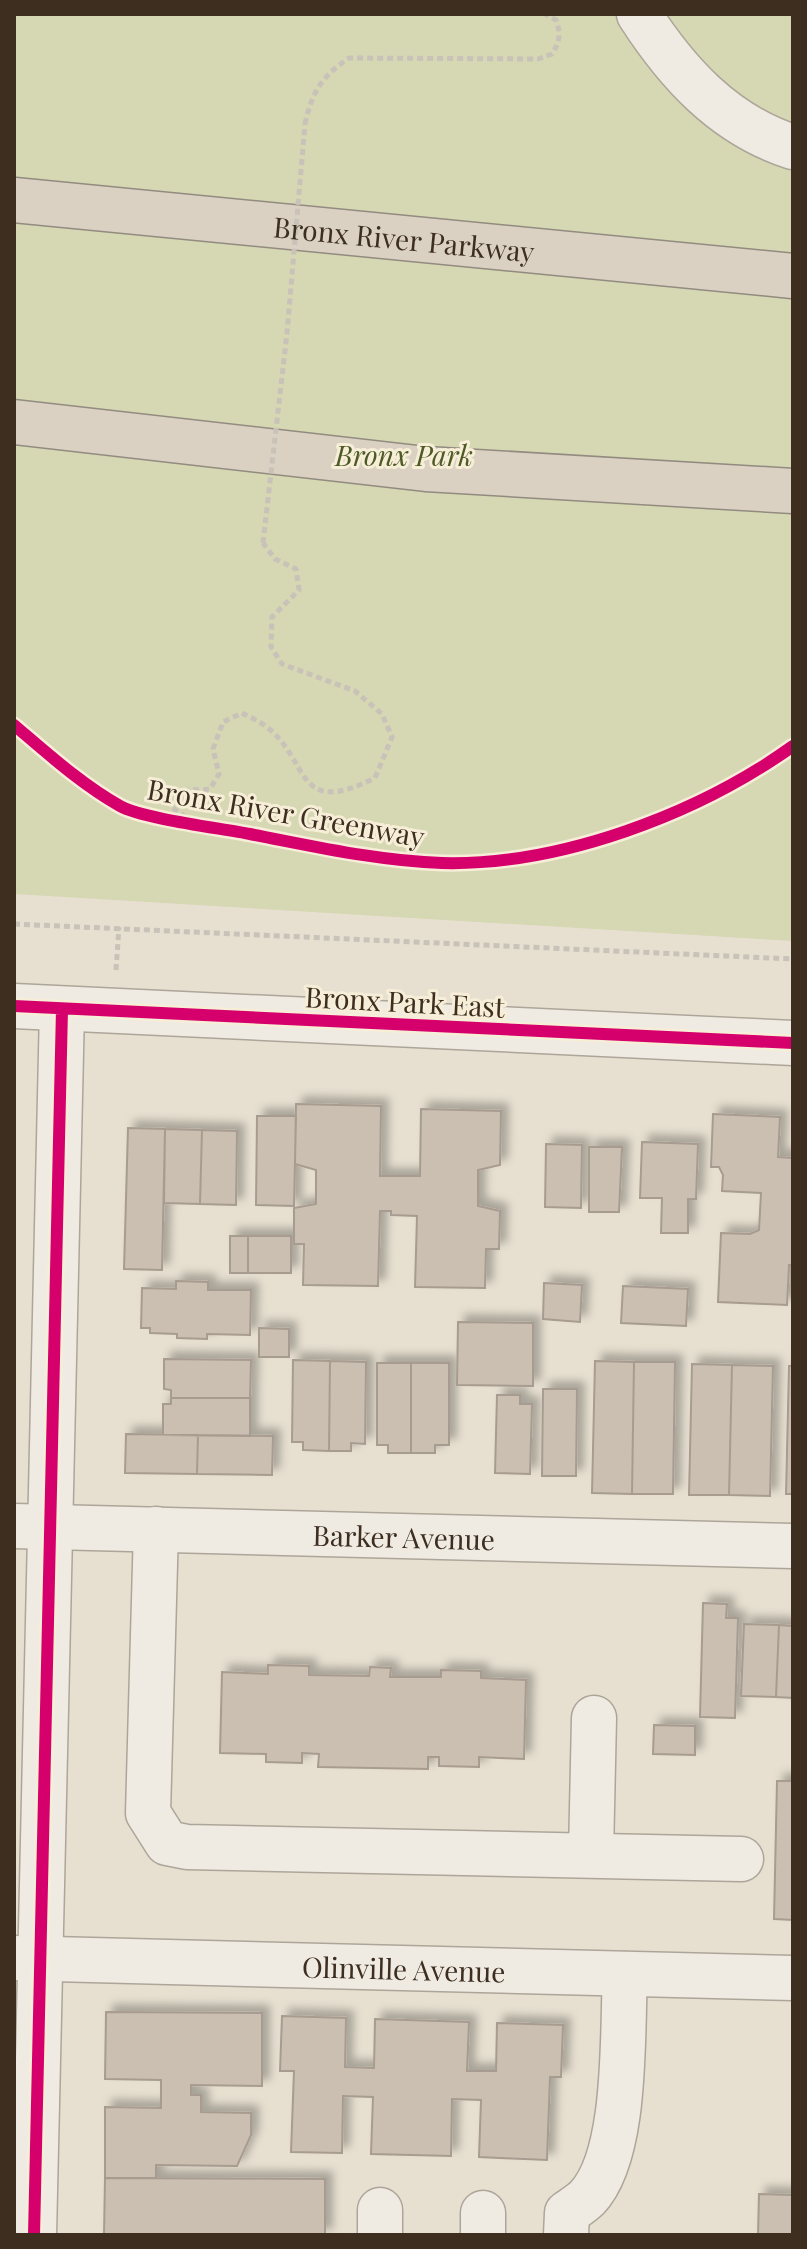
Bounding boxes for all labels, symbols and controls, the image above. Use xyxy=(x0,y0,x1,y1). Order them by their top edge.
street label: Bronx River Parkway xyxy=(272,207,536,269)
park label: Bronx Park xyxy=(334,436,473,473)
street label: Bronx River Greenway xyxy=(144,769,428,855)
street label: Bronx Park East xyxy=(304,977,507,1025)
street label: Barker Avenue xyxy=(312,1515,496,1557)
street label: Olinville Avenue xyxy=(302,1947,506,1989)

